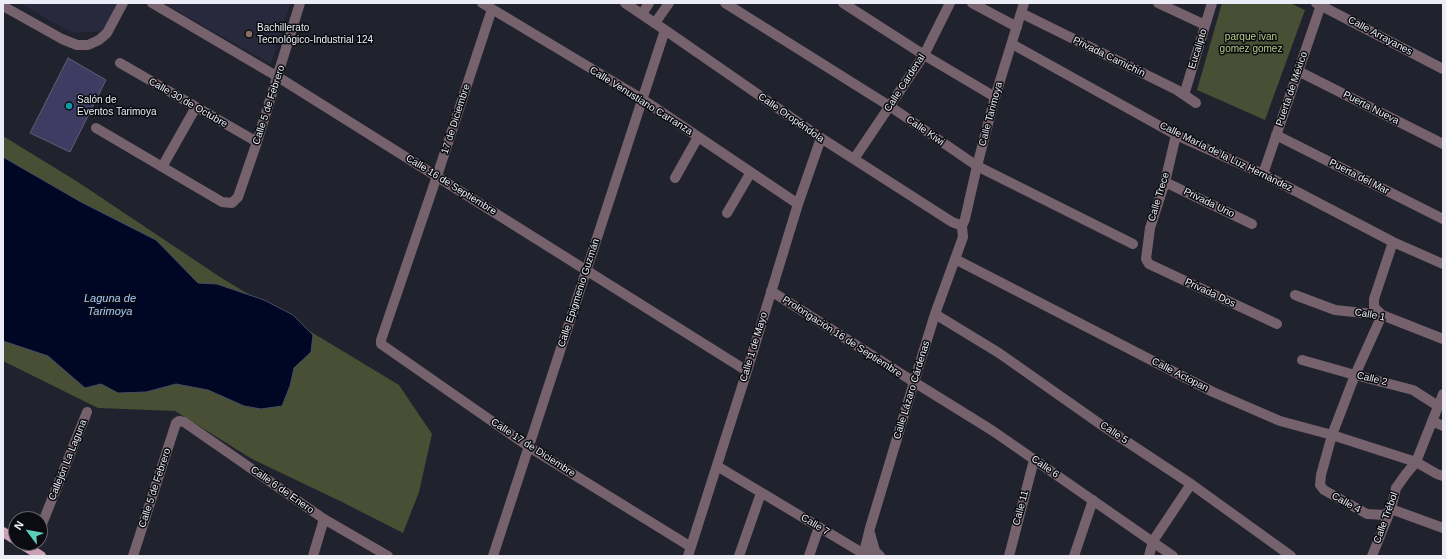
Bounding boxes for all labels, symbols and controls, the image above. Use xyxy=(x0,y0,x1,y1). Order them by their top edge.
street label: Calle Arrayanes xyxy=(1346,14,1414,58)
place label: Bachillerato Tecnológico-Industrial 124 xyxy=(257,22,373,46)
street label: Eucalipto xyxy=(1186,28,1210,70)
marker: Bachillerato Tecnológico-Industrial 124 xyxy=(244,29,254,39)
park label: parque ivan gomez gomez xyxy=(1220,31,1282,54)
street label: Privada Camichín xyxy=(1071,34,1147,80)
street label: Puerta de México xyxy=(1274,50,1310,128)
street label: Calle Cardenal xyxy=(882,52,928,114)
street label: Calle 5 de Febrero xyxy=(250,64,288,146)
street label: Calle Venustiano Carranza xyxy=(587,64,695,138)
street label: Calle 30 de Octubre xyxy=(146,76,230,130)
street label: Calle Tarimoya xyxy=(977,81,1005,147)
street label: 17 de Diciembre xyxy=(439,83,473,155)
street label: Puerta Nueva xyxy=(1341,89,1401,127)
street label: Calle Oropéndola xyxy=(756,91,826,145)
place label: Salón de Eventos Tarimoya xyxy=(77,94,156,118)
marker: Salón de Eventos Tarimoya xyxy=(64,101,74,111)
street label: Calle Kiwi xyxy=(904,113,946,149)
street label: Calle María de la Luz Hernández xyxy=(1158,120,1294,194)
street label: Calle 16 de Septiembre xyxy=(404,152,498,218)
street label: Puerta del Mar xyxy=(1327,157,1391,197)
street label: Calle Trece xyxy=(1146,171,1172,223)
street label: Privada Uno xyxy=(1182,186,1236,220)
street label: Calle Epigmenio Guzmán xyxy=(556,237,602,349)
street label: Privada Dos xyxy=(1183,276,1237,310)
water label: Laguna de Tarimoya xyxy=(84,292,136,318)
street label: Prolongación 16 de Septiembre xyxy=(780,294,904,380)
street label: Calle 1 xyxy=(1354,306,1386,324)
street label: Calle 1 de Mayo xyxy=(738,311,770,383)
street label: Calle Lázaro Cárdenas xyxy=(891,339,933,441)
street label: Calle Actopan xyxy=(1150,356,1210,394)
street label: Calle 2 xyxy=(1355,369,1389,389)
street label: Calle 17 de Diciembre xyxy=(488,416,578,480)
street label: Callejón La Laguna xyxy=(46,418,90,502)
street label: Calle 5 xyxy=(1098,419,1130,447)
street label: Calle 5 de Febrero xyxy=(136,447,174,529)
street label: Calle 6 xyxy=(1029,453,1061,481)
street label: Calle 6 de Enero xyxy=(248,464,316,516)
street label: Calle 11 xyxy=(1011,489,1031,527)
street label: Calle 4 xyxy=(1329,490,1363,516)
street label: Calle Trébol xyxy=(1371,491,1401,545)
north arrow xyxy=(8,511,48,551)
street label: Calle 7 xyxy=(799,512,831,538)
text: N xyxy=(11,519,26,532)

